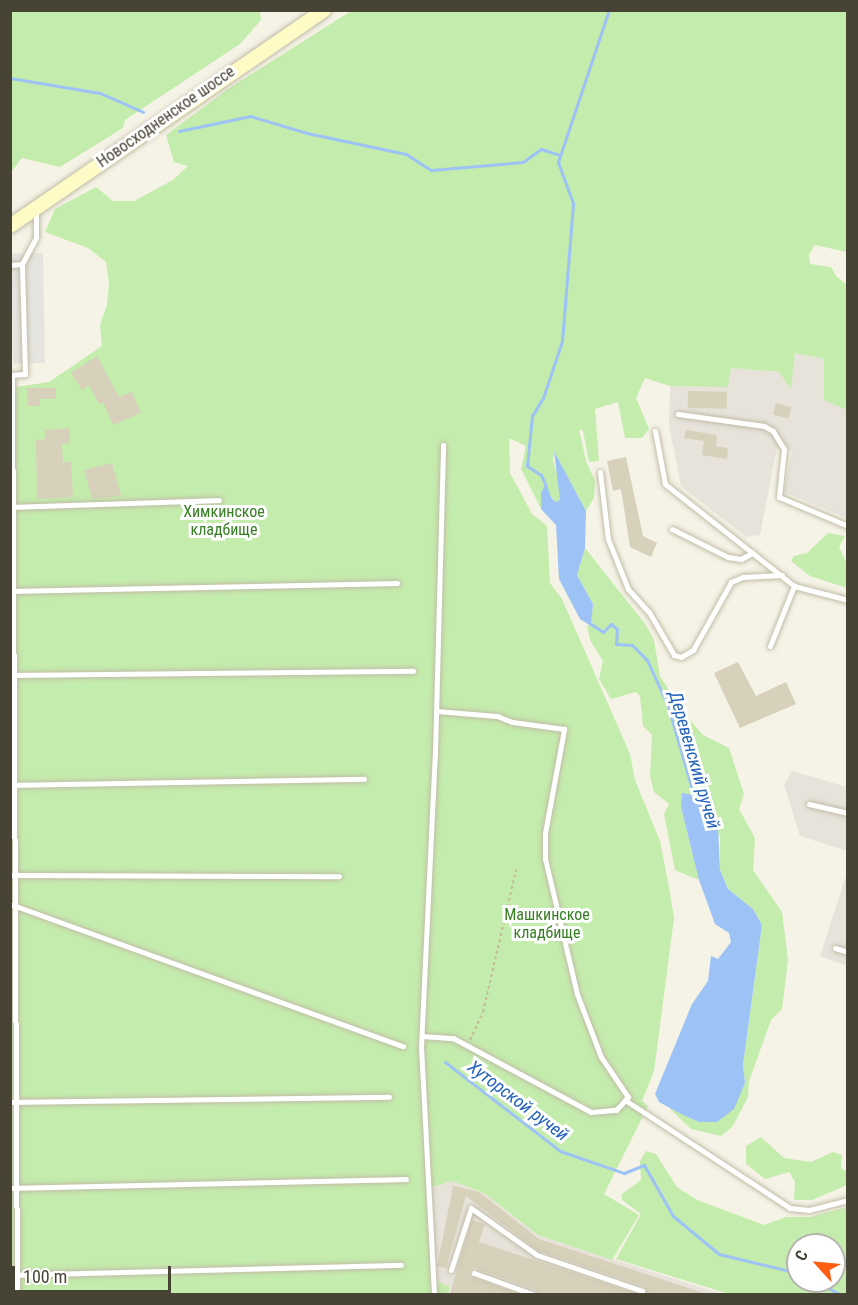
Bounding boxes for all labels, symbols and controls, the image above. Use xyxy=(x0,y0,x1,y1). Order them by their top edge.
street label: Новосходненское шоссе xyxy=(93,62,239,172)
park label: Химкинское кладбище xyxy=(183,502,265,540)
water label: Деревенский ручей xyxy=(664,689,724,831)
park label: Машкинское кладбище xyxy=(504,905,590,943)
water label: Хуторской ручей xyxy=(463,1056,573,1146)
north arrow xyxy=(786,1233,846,1293)
text: С xyxy=(791,1247,812,1264)
scale bar xyxy=(15,1254,174,1292)
text: 100 m xyxy=(23,1266,67,1287)

